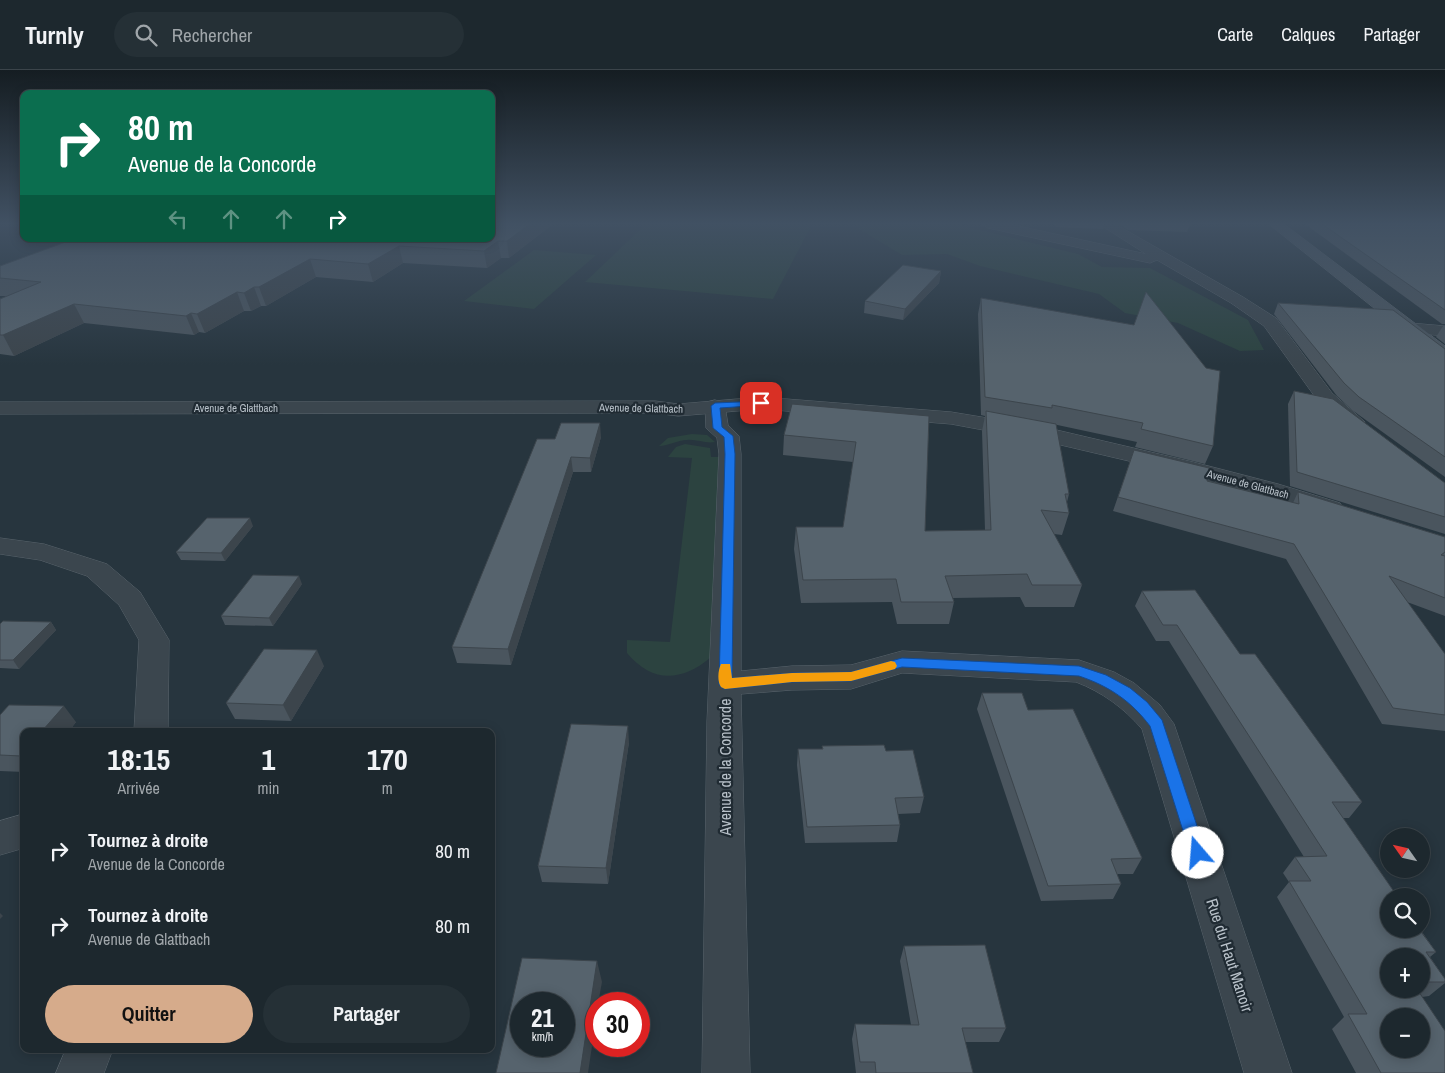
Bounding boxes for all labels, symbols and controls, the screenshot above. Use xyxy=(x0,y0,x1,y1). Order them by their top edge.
search box xyxy=(114,12,464,57)
text: Turnly xyxy=(25,19,84,51)
icon: search xyxy=(132,21,160,49)
text: Rechercher xyxy=(172,22,252,48)
text: Carte xyxy=(1217,22,1253,47)
text: Calques xyxy=(1281,22,1335,47)
text: Partager xyxy=(1363,22,1420,47)
text: 80 m xyxy=(128,104,193,151)
icon: right xyxy=(45,110,110,175)
text: Avenue de la Concorde xyxy=(128,149,316,179)
icon: left xyxy=(164,205,192,233)
icon: ahead xyxy=(217,205,245,233)
icon: ahead xyxy=(270,205,298,233)
icon: right xyxy=(323,205,351,233)
pin xyxy=(740,382,782,424)
icon: arrive xyxy=(747,389,775,417)
street label: Avenue de Glattbach xyxy=(598,400,683,416)
street label: Avenue de Glattbach xyxy=(193,401,278,415)
street label: Avenue de Glattbach xyxy=(1205,466,1290,502)
street label: Avenue de la Concorde xyxy=(714,699,736,836)
text: 18:15 xyxy=(107,739,170,779)
text: 1 xyxy=(262,739,275,779)
text: 170 xyxy=(367,739,408,779)
text: Arrivée xyxy=(118,777,160,799)
text: min xyxy=(257,777,279,799)
text: m xyxy=(382,777,393,799)
position arrow xyxy=(1171,826,1223,878)
text: Tournez à droite xyxy=(88,827,208,853)
north arrow xyxy=(1380,828,1430,878)
map controls xyxy=(1380,828,1430,1058)
icon: right xyxy=(45,837,73,865)
text: 80 m xyxy=(435,838,470,864)
text: Avenue de la Concorde xyxy=(88,853,225,875)
button: search xyxy=(1380,888,1430,938)
street label: Rue du Haut Manoir xyxy=(1201,895,1259,1015)
text: Tournez à droite xyxy=(88,902,208,928)
icon: right xyxy=(45,912,73,940)
text: 80 m xyxy=(435,913,470,939)
text: Avenue de Glattbach xyxy=(88,928,210,950)
button: + xyxy=(1380,948,1430,998)
button: Quitter xyxy=(45,985,253,1043)
button: Partager xyxy=(263,985,470,1043)
speed limit sign: 30 xyxy=(585,992,650,1057)
text: 21 xyxy=(531,1001,554,1035)
button: − xyxy=(1380,1008,1430,1058)
text: km/h xyxy=(532,1029,553,1045)

